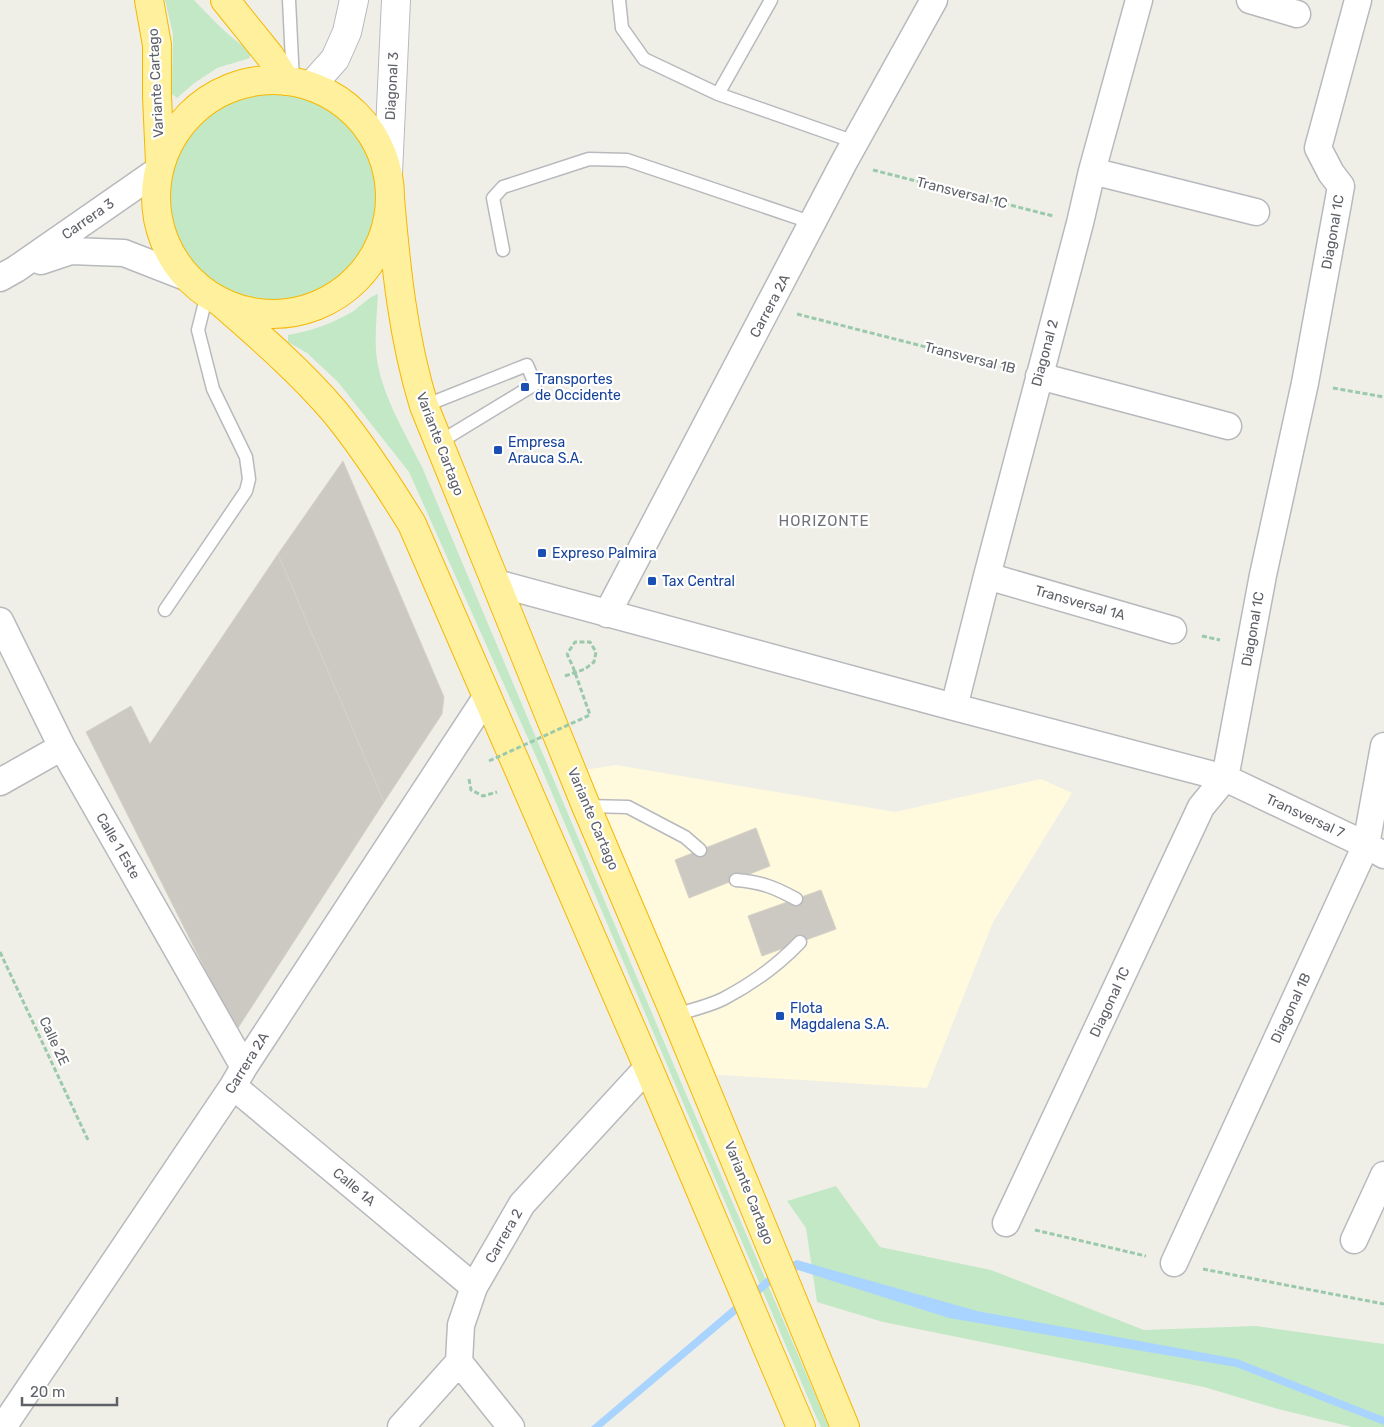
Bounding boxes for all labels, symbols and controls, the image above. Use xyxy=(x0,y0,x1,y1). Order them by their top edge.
street label: Variante Cartago xyxy=(145,28,167,138)
street label: Diagonal 3 xyxy=(382,51,402,121)
street label: Transversal 1C xyxy=(915,174,1009,212)
street label: Diagonal 1C xyxy=(1318,193,1348,271)
street label: Carrera 3 xyxy=(58,195,118,243)
street label: Carrera 2A xyxy=(746,271,794,341)
street label: Diagonal 2 xyxy=(1028,318,1062,388)
street label: Transversal 1B xyxy=(923,339,1017,377)
place label: Transportes de Occidente xyxy=(535,371,621,404)
marker: Transportes de Occidente xyxy=(519,381,531,393)
street label: Variante Cartago xyxy=(412,390,468,498)
place label: Empresa Arauca S.A. xyxy=(508,434,583,467)
marker: Empresa Arauca S.A. xyxy=(492,444,504,456)
district label: HORIZONTE xyxy=(778,512,870,530)
place label: Expreso Palmira xyxy=(552,545,657,562)
marker: Expreso Palmira xyxy=(536,547,548,559)
place label: Tax Central xyxy=(662,573,735,590)
marker: Tax Central xyxy=(646,575,658,587)
street label: Transversal 1A xyxy=(1033,582,1128,624)
street label: Diagonal 1C xyxy=(1238,590,1268,668)
street label: Variante Cartago xyxy=(564,765,622,873)
street label: Transversal 7 xyxy=(1263,790,1347,842)
street label: Calle 1 Este xyxy=(92,810,144,882)
street label: Diagonal 1C xyxy=(1086,964,1134,1040)
street label: Diagonal 1B xyxy=(1267,970,1315,1046)
place label: Flota Magdalena S.A. xyxy=(790,1000,889,1033)
marker: Flota Magdalena S.A. xyxy=(774,1010,786,1022)
street label: Calle 2E xyxy=(35,1014,73,1068)
street label: Carrera 2A xyxy=(221,1029,273,1097)
street label: Variante Cartago xyxy=(721,1139,777,1247)
street label: Calle 1A xyxy=(329,1164,379,1210)
street label: Carrera 2 xyxy=(482,1206,526,1266)
scale bar xyxy=(22,1374,118,1406)
text: 20 m xyxy=(30,1383,65,1401)

